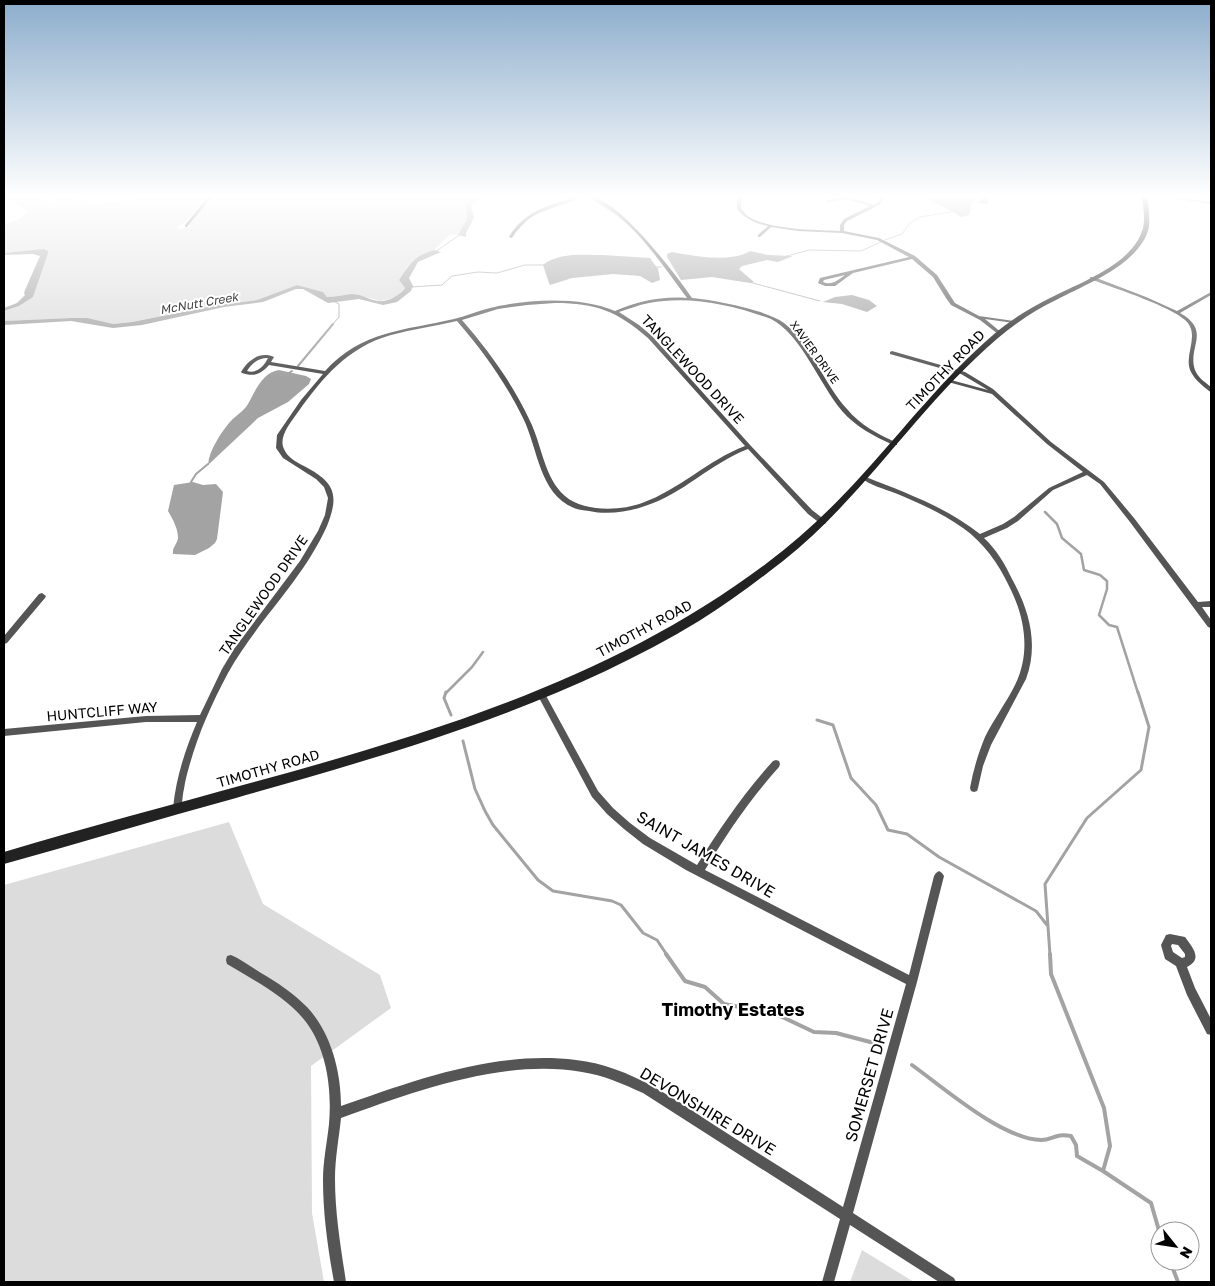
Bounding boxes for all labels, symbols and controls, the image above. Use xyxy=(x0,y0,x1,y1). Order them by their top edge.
water label: McNutt Creek xyxy=(159,289,240,317)
street label: TANGLEWOOD DRIVE xyxy=(638,311,748,427)
street label: XAVIER DRIVE xyxy=(788,318,842,386)
street label: TIMOTHY ROAD xyxy=(902,326,988,414)
street label: TANGLEWOOD DRIVE xyxy=(215,532,311,658)
street label: TIMOTHY ROAD xyxy=(593,596,695,660)
street label: HUNTCLIFF WAY xyxy=(46,698,158,724)
street label: TIMOTHY ROAD xyxy=(215,745,321,791)
street label: SAINT JAMES DRIVE xyxy=(633,806,779,902)
district label: Timothy Estates xyxy=(662,998,804,1020)
street label: SOMERSET DRIVE xyxy=(840,1006,898,1144)
street label: DEVONSHIRE DRIVE xyxy=(636,1062,780,1160)
north arrow xyxy=(1150,1221,1200,1271)
text: N xyxy=(1177,1244,1197,1262)

